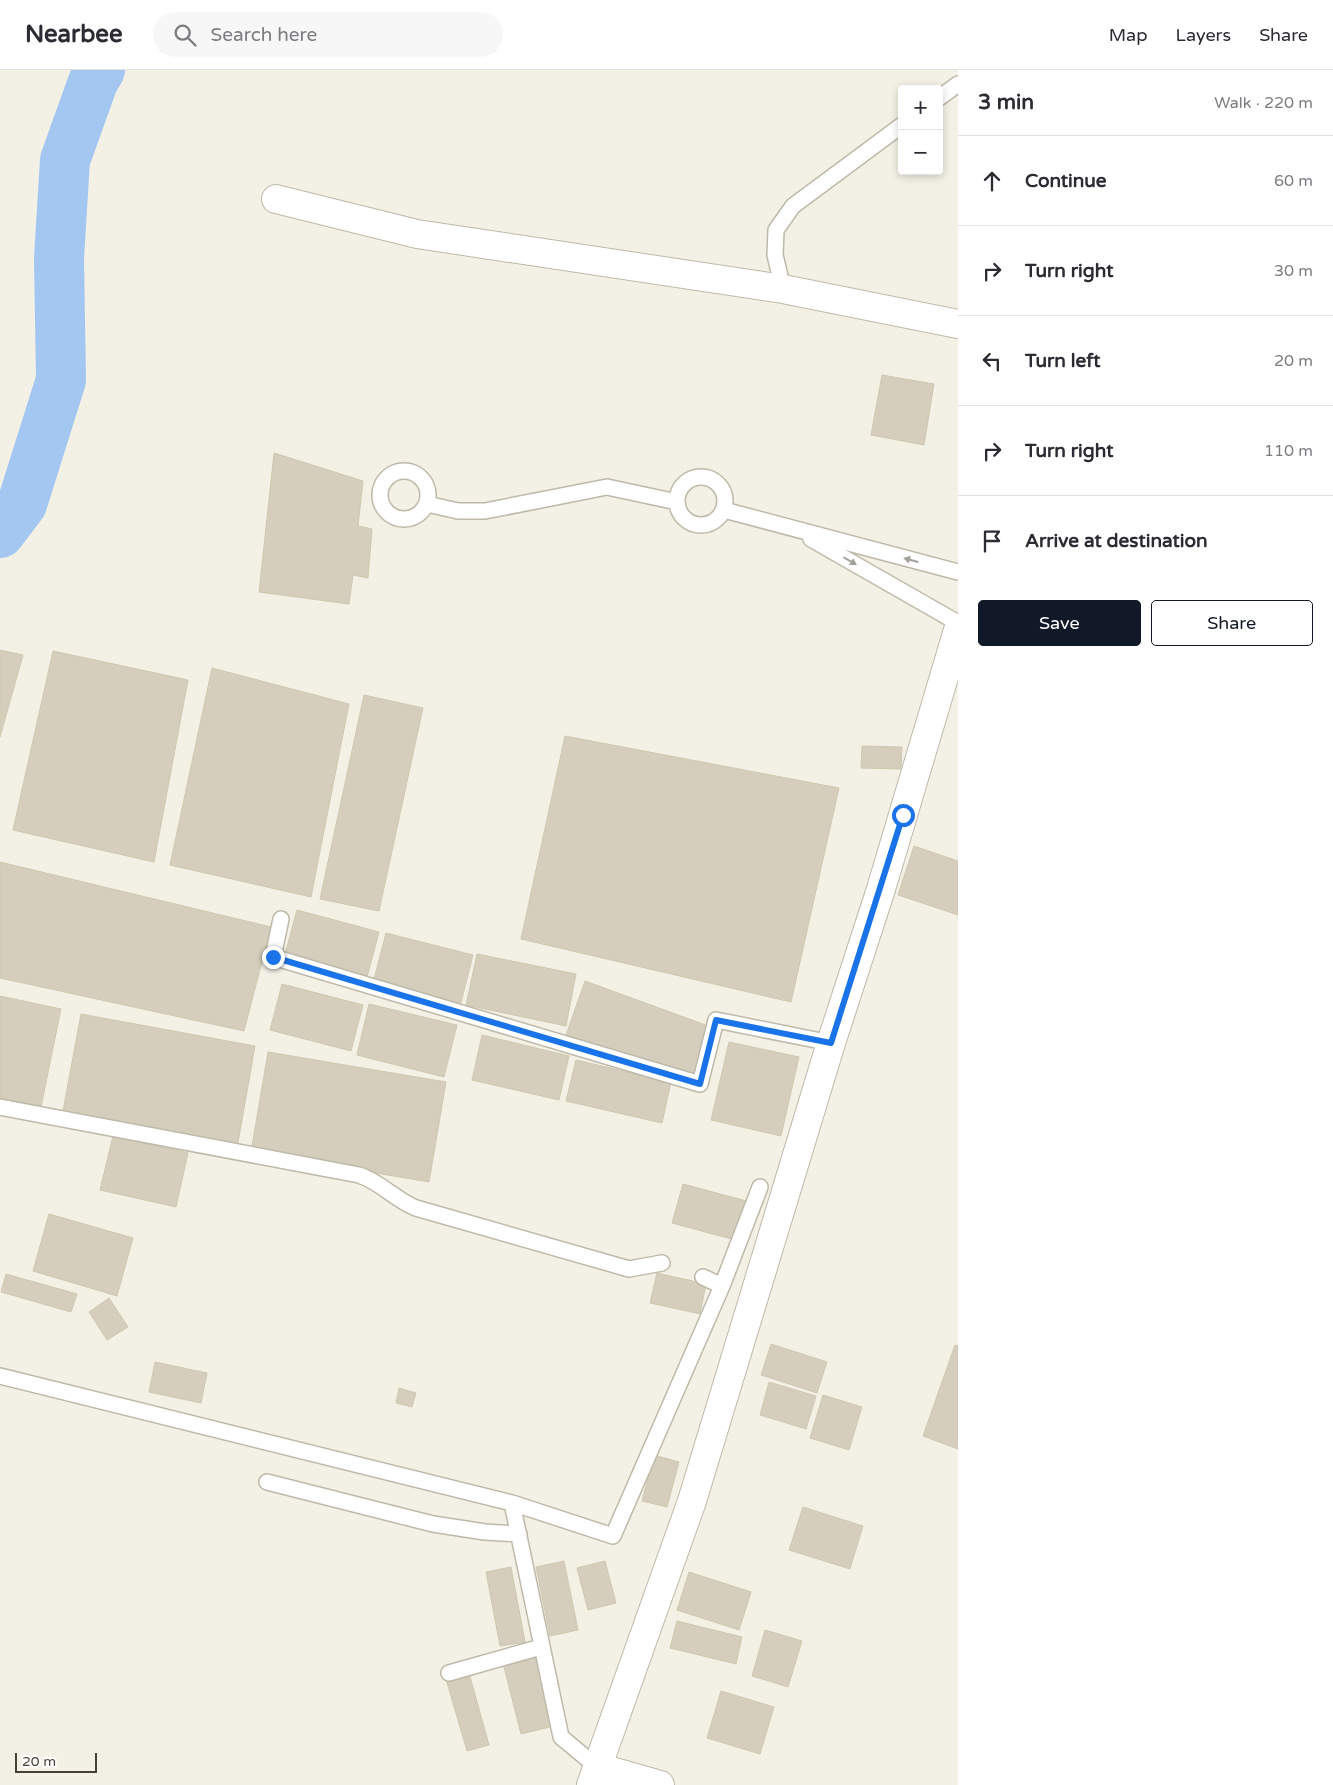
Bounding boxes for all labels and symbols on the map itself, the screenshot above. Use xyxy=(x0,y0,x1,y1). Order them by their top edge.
one-way arrow xyxy=(903,555,918,563)
one-way arrow xyxy=(843,557,857,565)
route start xyxy=(892,804,915,827)
route end xyxy=(262,946,285,969)
scale bar xyxy=(15,1750,98,1773)

